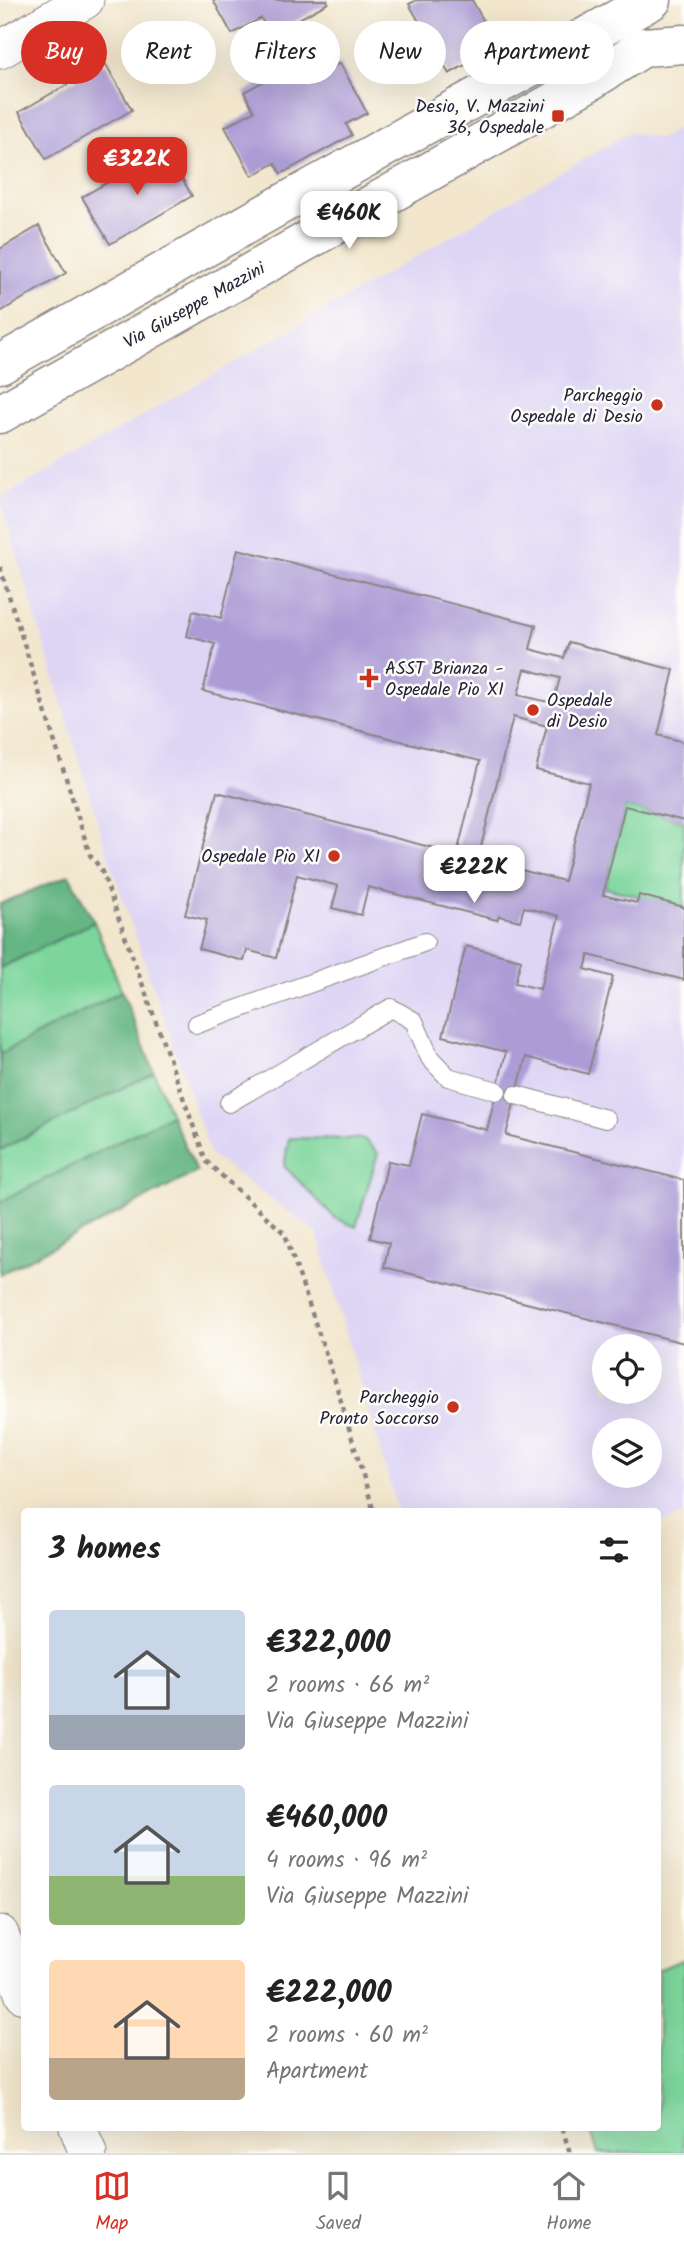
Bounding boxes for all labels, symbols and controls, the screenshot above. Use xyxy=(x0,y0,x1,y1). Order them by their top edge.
chip: Buy xyxy=(21,21,107,84)
chip: Rent xyxy=(121,21,216,84)
chip: Filters xyxy=(230,21,340,84)
chip: New xyxy=(354,21,446,84)
chip: Apartment xyxy=(460,21,614,84)
place label: Desio, V. Mazzini 36, Ospedale xyxy=(415,93,545,143)
marker: Desio, V. Mazzini 36, Ospedale xyxy=(550,108,566,124)
pin: €322K xyxy=(88,138,186,197)
text: €322K xyxy=(103,142,171,178)
pin: €460K xyxy=(300,191,398,251)
text: €460K xyxy=(316,196,382,232)
street label: Via Giuseppe Mazzini xyxy=(118,255,272,357)
place label: Parcheggio Ospedale di Desio xyxy=(510,382,643,432)
marker: Parcheggio Ospedale di Desio xyxy=(649,397,665,413)
place label: ASST Brianza - Ospedale Pio XI xyxy=(385,655,504,705)
marker: ASST Brianza - Ospedale Pio XI xyxy=(359,668,379,688)
place label: Ospedale di Desio xyxy=(547,687,612,737)
marker: Ospedale di Desio xyxy=(525,702,541,718)
place label: Ospedale Pio XI xyxy=(201,843,320,872)
pin: €222K xyxy=(425,846,523,905)
marker: Ospedale Pio XI xyxy=(326,848,342,864)
text: €222K xyxy=(440,850,508,886)
map controls xyxy=(592,1334,662,1488)
button: locate xyxy=(592,1334,662,1404)
place label: Parcheggio Pronto Soccorso xyxy=(320,1384,439,1434)
marker: Parcheggio Pronto Soccorso xyxy=(445,1399,461,1415)
button: layers xyxy=(592,1418,662,1488)
text: 3 homes xyxy=(49,1526,161,1574)
icon: filters xyxy=(595,1531,633,1569)
text: €322,000 xyxy=(266,1620,390,1668)
icon: home xyxy=(105,1638,189,1722)
text: 2 rooms · 66 m² xyxy=(266,1668,429,1704)
text: Via Giuseppe Mazzini xyxy=(266,1704,468,1740)
text: €460,000 xyxy=(266,1795,387,1843)
icon: home xyxy=(105,1813,189,1897)
text: 4 rooms · 96 m² xyxy=(266,1843,427,1879)
text: Via Giuseppe Mazzini xyxy=(266,1879,468,1915)
text: €222,000 xyxy=(266,1970,392,2018)
icon: home xyxy=(105,1988,189,2072)
text: 2 rooms · 60 m² xyxy=(266,2018,428,2054)
text: Apartment xyxy=(266,2054,368,2090)
tab: Map xyxy=(93,2167,131,2239)
tab: Saved xyxy=(316,2167,361,2239)
tab: Home xyxy=(546,2167,591,2239)

